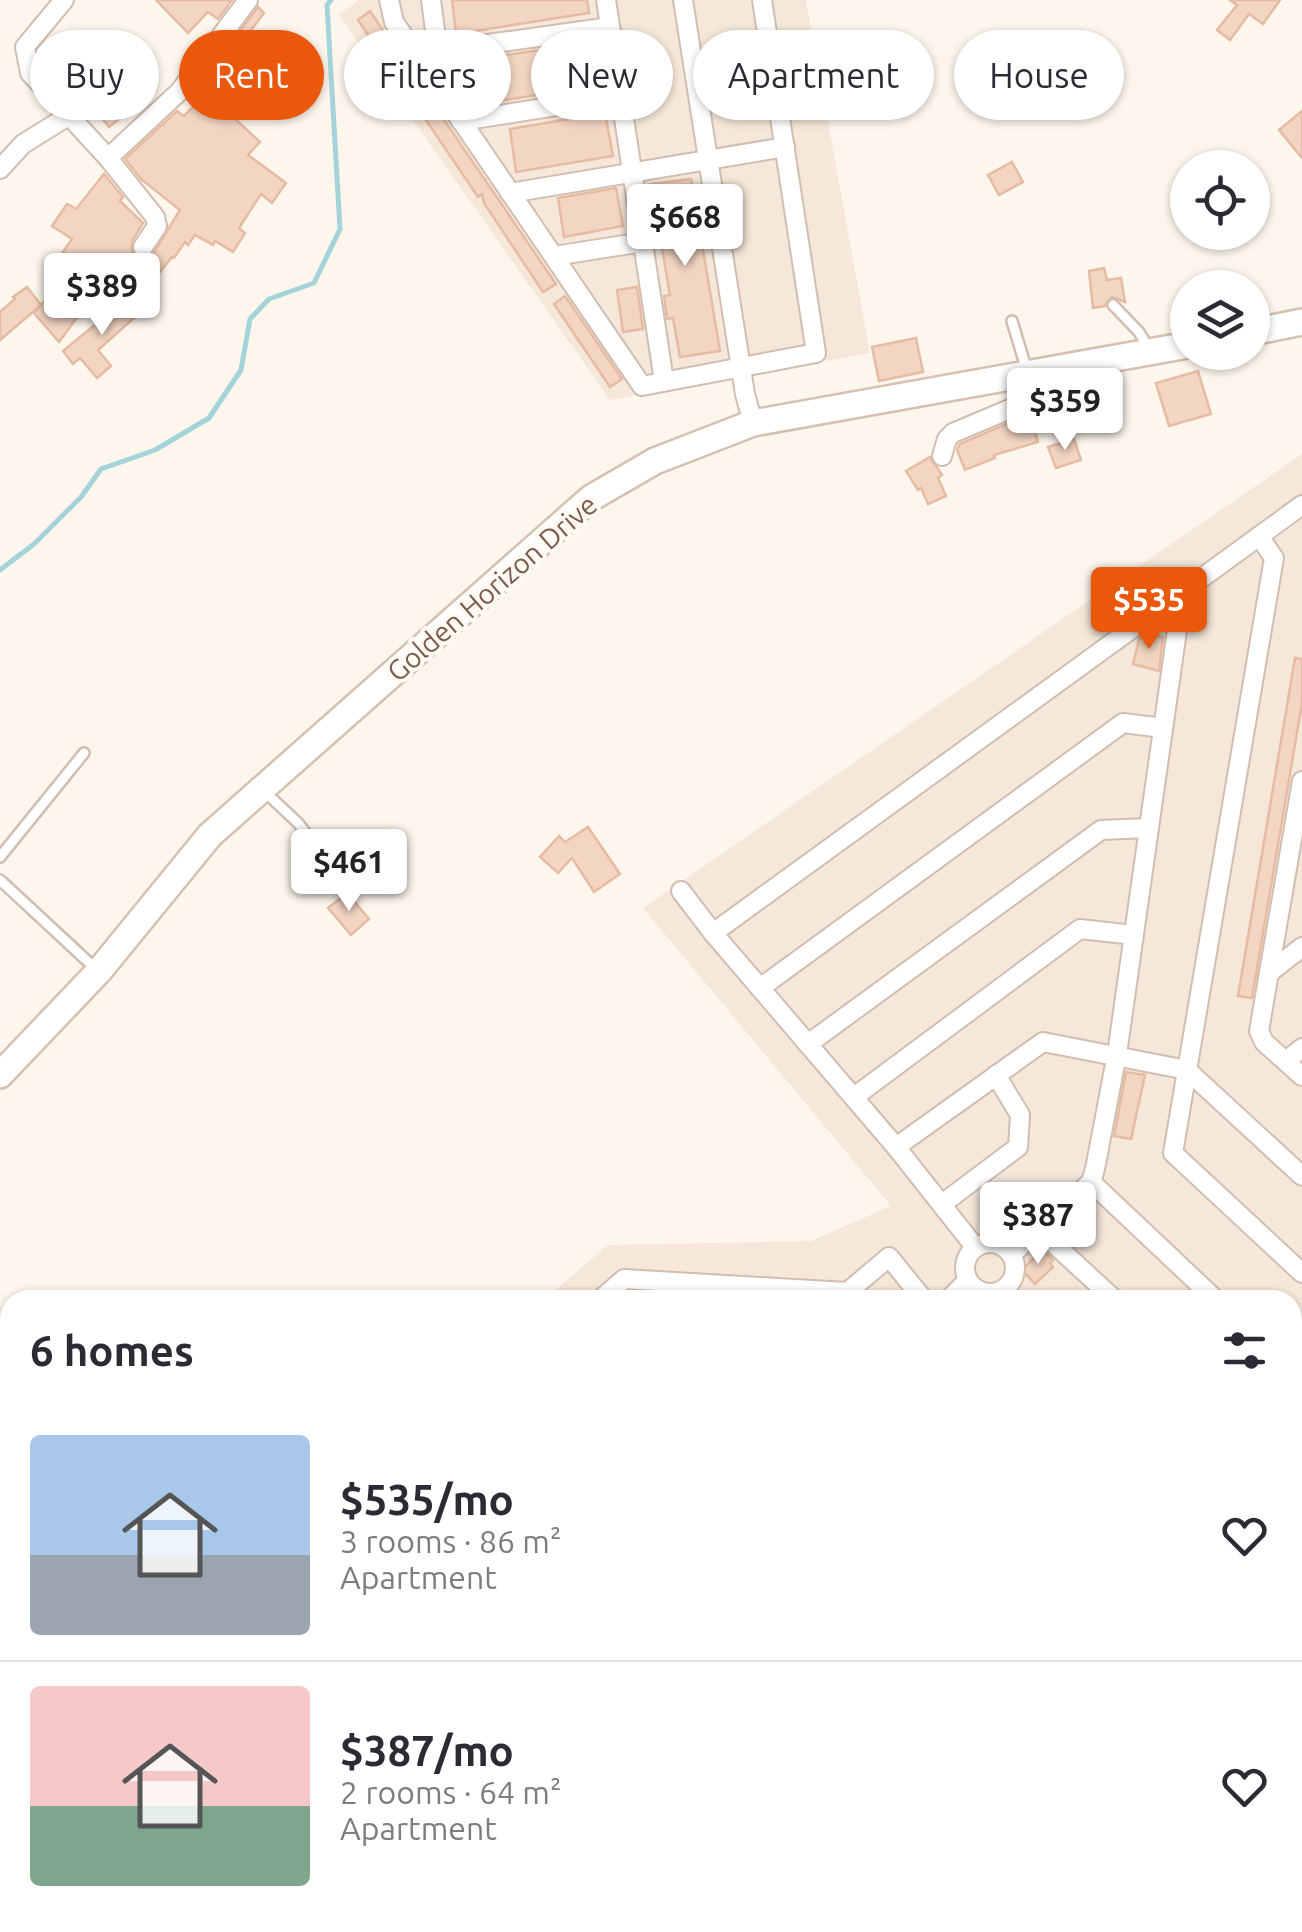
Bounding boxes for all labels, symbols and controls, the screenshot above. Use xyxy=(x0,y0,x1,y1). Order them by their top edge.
chip: Buy xyxy=(30,30,159,120)
chip: Rent xyxy=(179,30,324,120)
chip: Filters xyxy=(344,30,511,120)
chip: New xyxy=(531,30,673,120)
chip: Apartment xyxy=(693,30,934,120)
chip: House xyxy=(954,30,1124,120)
map controls xyxy=(1170,150,1270,370)
button: locate xyxy=(1170,150,1270,250)
pin: $668 xyxy=(626,184,744,269)
text: $668 xyxy=(649,198,721,234)
pin: $389 xyxy=(43,253,161,338)
text: $389 xyxy=(66,267,138,303)
button: layers xyxy=(1170,270,1270,370)
pin: $359 xyxy=(1006,368,1124,453)
text: $359 xyxy=(1029,382,1101,418)
street label: Golden Horizon Drive xyxy=(381,488,603,687)
pin: $535 xyxy=(1090,567,1208,652)
text: $535 xyxy=(1113,581,1185,617)
pin: $461 xyxy=(290,829,408,914)
text: $461 xyxy=(313,843,385,879)
pin: $387 xyxy=(979,1182,1097,1267)
text: $387 xyxy=(1002,1196,1074,1232)
icon: filters xyxy=(1217,1323,1272,1378)
text: 6 homes xyxy=(30,1327,194,1374)
icon: home xyxy=(110,1475,230,1595)
text: $535/mo xyxy=(340,1476,514,1523)
icon: heart xyxy=(1217,1508,1272,1563)
text: 3 rooms · 86 m² xyxy=(340,1523,561,1559)
text: Apartment xyxy=(340,1559,497,1595)
icon: home xyxy=(110,1726,230,1846)
text: $387/mo xyxy=(340,1727,514,1774)
icon: heart xyxy=(1217,1759,1272,1814)
text: 2 rooms · 64 m² xyxy=(340,1774,561,1810)
text: Apartment xyxy=(340,1810,497,1846)

